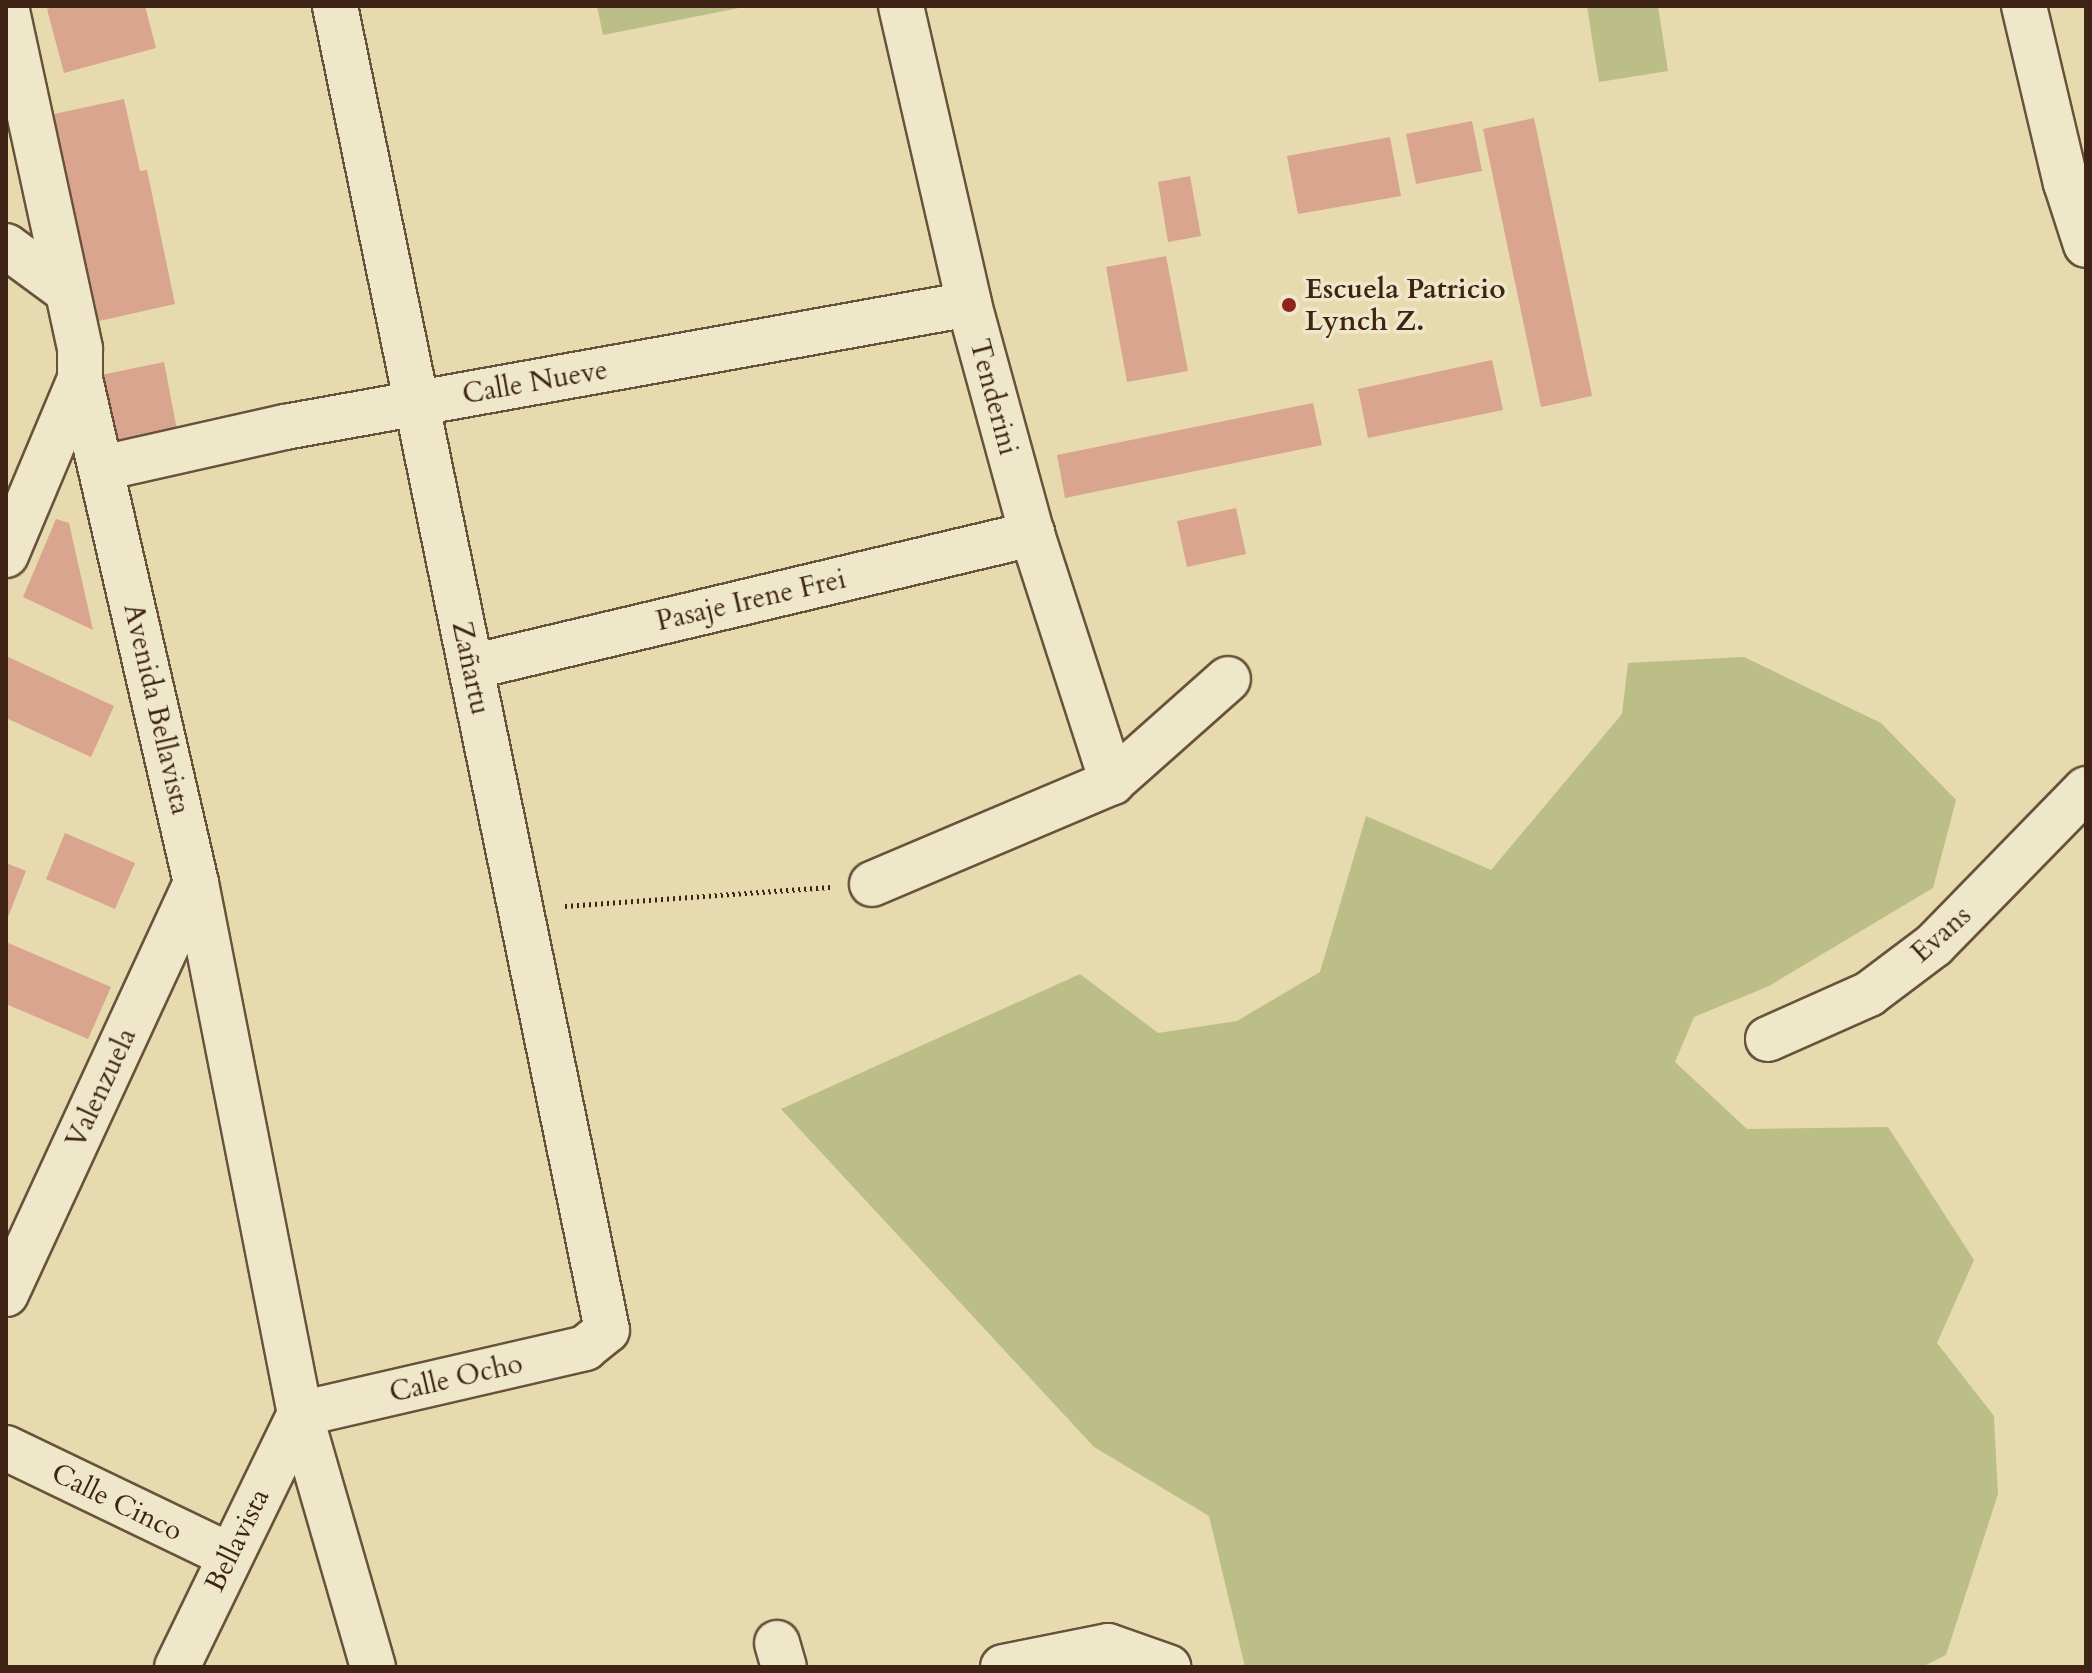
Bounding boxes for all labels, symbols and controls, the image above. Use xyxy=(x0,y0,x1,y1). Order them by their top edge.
place label: Escuela Patricio Lynch Z. xyxy=(1305,272,1506,338)
marker: Escuela Patricio Lynch Z. xyxy=(1280,296,1298,314)
street label: Tenderini xyxy=(962,335,1026,459)
street label: Calle Nueve xyxy=(460,353,610,411)
street label: Pasaje Irene Frei xyxy=(653,562,849,638)
street label: Avenida Bellavista xyxy=(116,600,198,818)
street label: Zañartu xyxy=(445,618,497,718)
street label: Evans xyxy=(1904,898,1978,970)
street label: Valenzuela xyxy=(59,1023,143,1153)
street label: Calle Ocho xyxy=(386,1346,526,1410)
street label: Calle Cinco xyxy=(46,1456,188,1548)
street label: Bellavista xyxy=(198,1483,276,1597)

